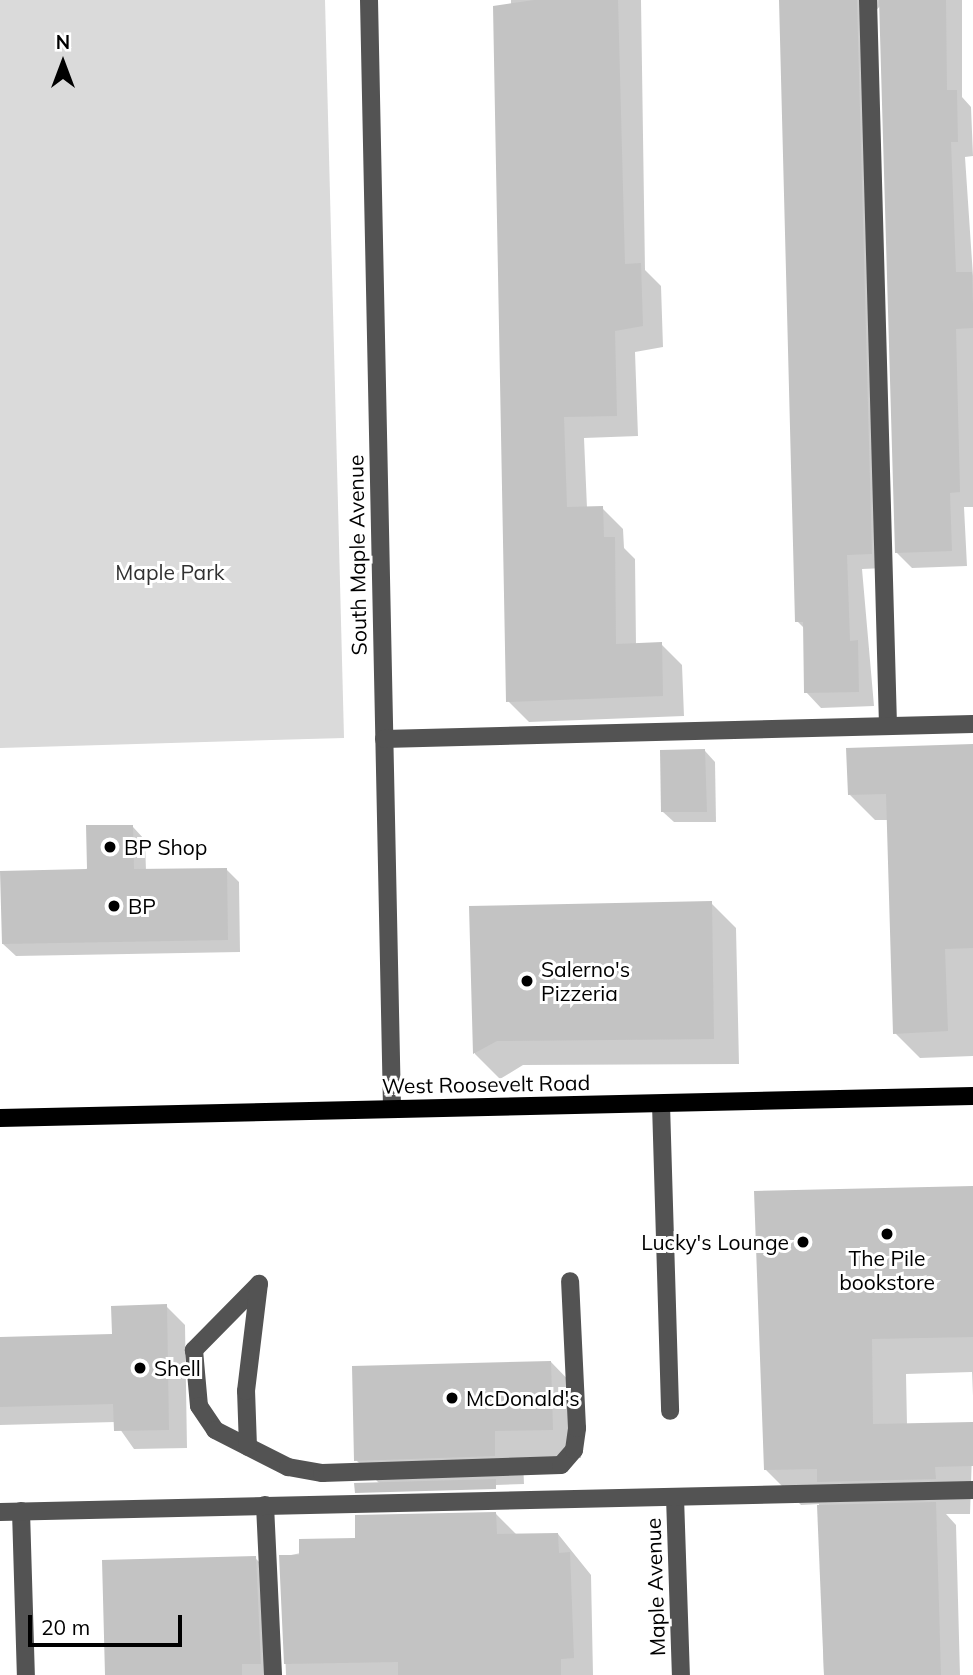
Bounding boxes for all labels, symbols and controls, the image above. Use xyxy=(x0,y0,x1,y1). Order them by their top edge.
north arrow xyxy=(28,28,98,98)
text: N xyxy=(56,30,70,54)
street label: South Maple Avenue xyxy=(343,454,371,656)
park label: Maple Park xyxy=(115,559,225,585)
place label: BP Shop xyxy=(124,834,207,860)
marker: BP Shop xyxy=(102,839,118,855)
place label: BP xyxy=(128,893,156,919)
marker: BP xyxy=(106,898,122,914)
place label: Salerno's Pizzeria xyxy=(541,956,630,1006)
marker: Salerno's Pizzeria xyxy=(519,973,535,989)
street label: West Roosevelt Road xyxy=(382,1070,590,1098)
marker: The Pile bookstore xyxy=(879,1226,895,1242)
place label: Lucky's Lounge xyxy=(641,1229,789,1255)
marker: Lucky's Lounge xyxy=(795,1234,811,1250)
place label: The Pile bookstore xyxy=(839,1245,935,1295)
place label: Shell xyxy=(154,1355,201,1381)
marker: Shell xyxy=(132,1360,148,1376)
place label: McDonald's xyxy=(466,1385,580,1411)
marker: McDonald's xyxy=(444,1390,460,1406)
street label: Maple Avenue xyxy=(640,1517,670,1657)
scale bar xyxy=(32,1602,186,1646)
text: 20 m xyxy=(41,1614,90,1640)

